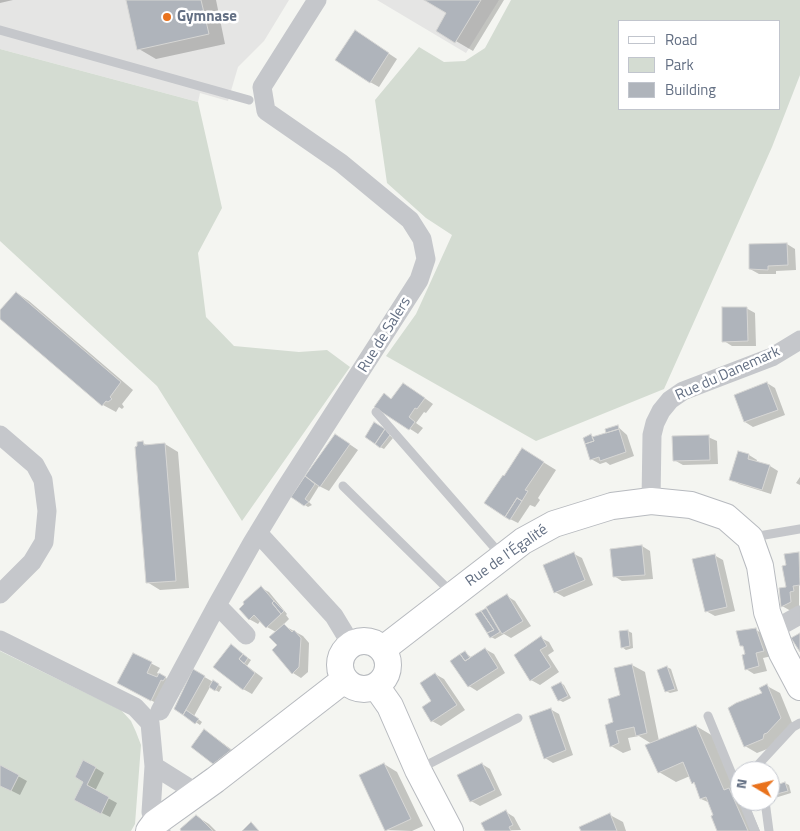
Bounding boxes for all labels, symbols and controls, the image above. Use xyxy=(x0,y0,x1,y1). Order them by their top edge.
place label: Gymnase xyxy=(177,8,237,26)
marker: Gymnase xyxy=(161,11,173,23)
legend xyxy=(618,20,780,110)
text: Road xyxy=(665,28,697,51)
text: Park xyxy=(665,53,694,76)
text: Building xyxy=(665,78,716,101)
street label: Rue de Salers xyxy=(355,294,415,376)
street label: Rue du Danemark xyxy=(673,343,783,405)
street label: Rue de l'Égalité xyxy=(462,521,552,591)
north arrow xyxy=(730,761,780,811)
text: N xyxy=(730,777,752,790)

